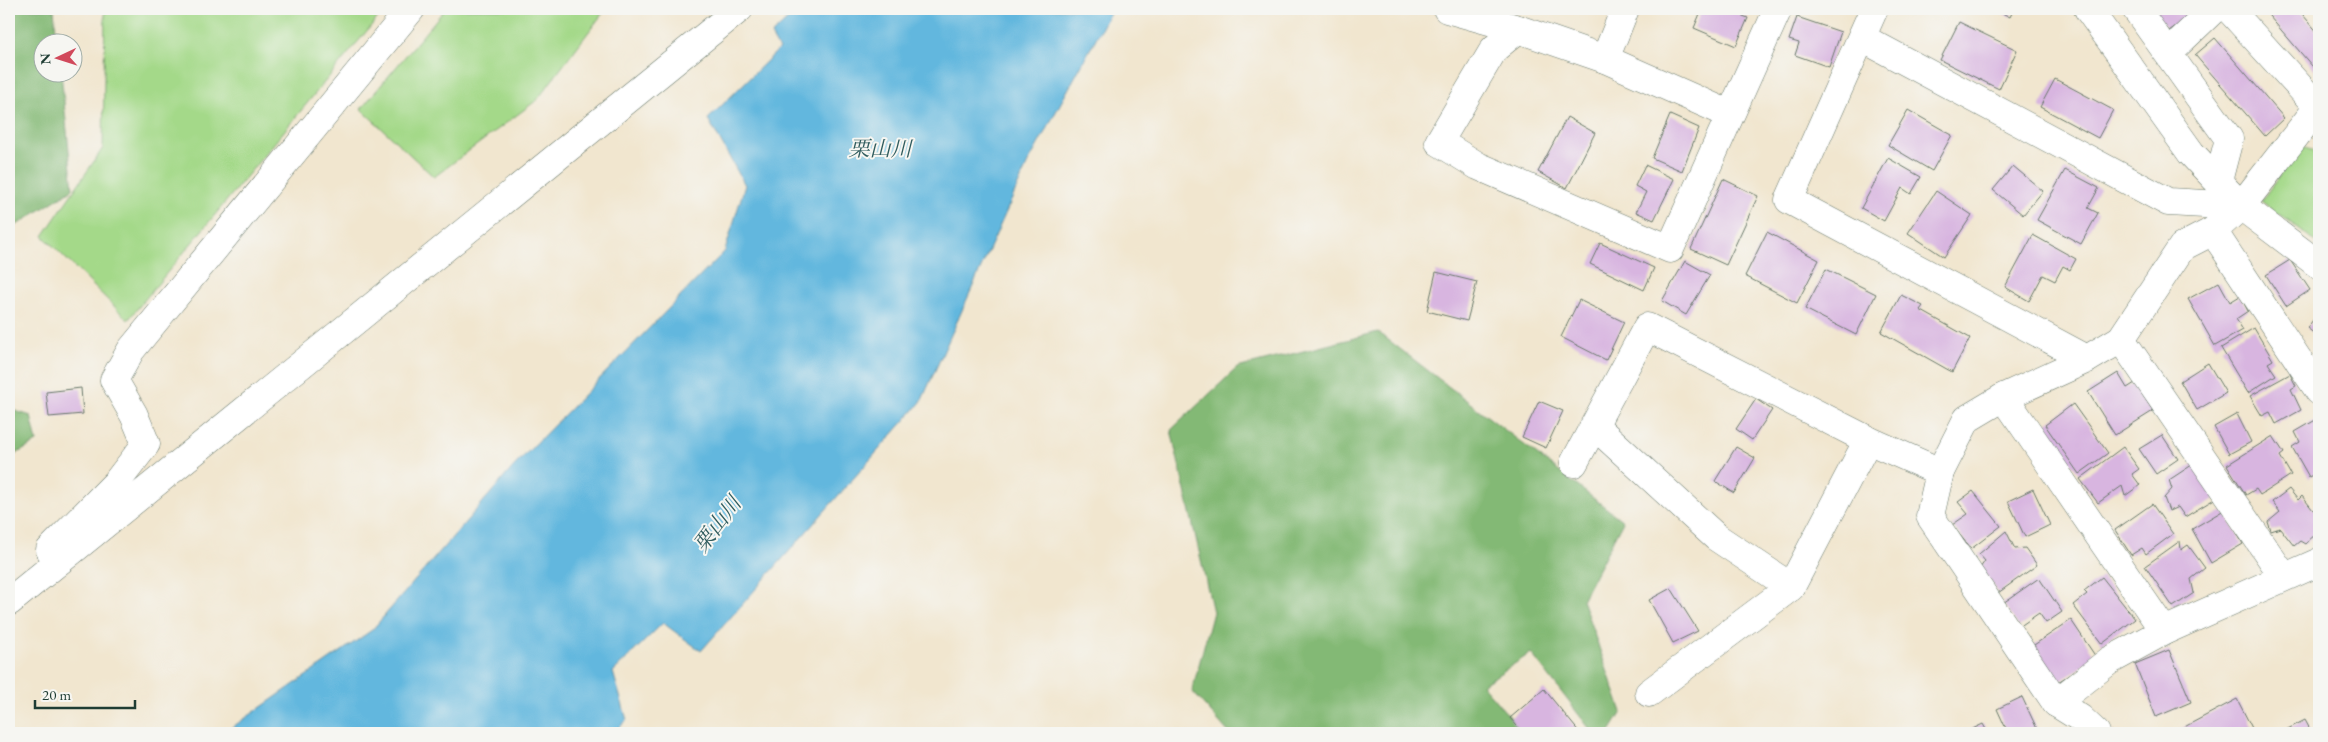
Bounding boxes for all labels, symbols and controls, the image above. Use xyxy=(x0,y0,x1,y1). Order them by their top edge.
north arrow xyxy=(32,32,82,82)
text: N xyxy=(36,52,54,65)
water label: 栗山川 xyxy=(849,135,913,162)
water label: 栗山川 xyxy=(687,489,748,557)
scale bar xyxy=(35,677,135,709)
text: 20 m xyxy=(42,685,71,704)

